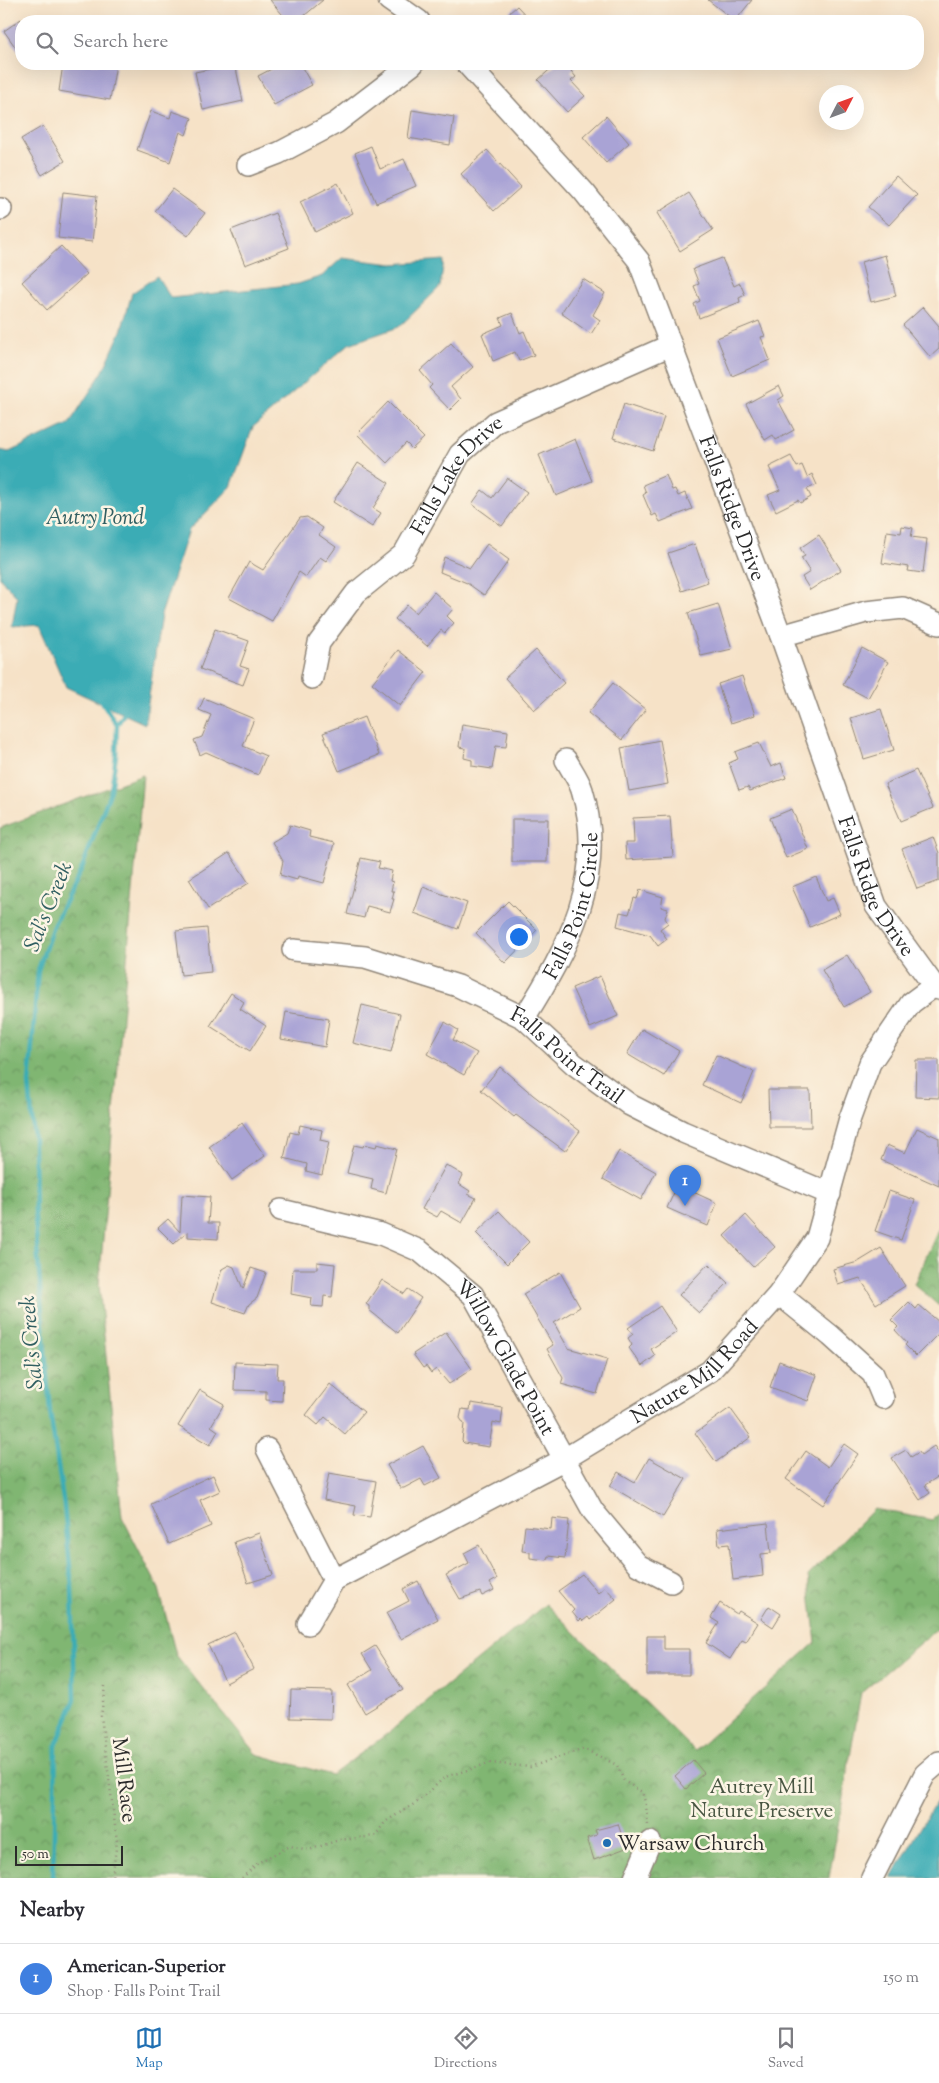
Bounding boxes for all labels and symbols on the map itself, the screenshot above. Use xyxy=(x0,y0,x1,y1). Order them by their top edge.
north arrow xyxy=(819,85,864,130)
street label: Falls Lake Drive xyxy=(405,408,508,541)
street label: Falls Ridge Drive xyxy=(690,432,772,586)
water label: Autry Pond xyxy=(46,503,145,535)
street label: Falls Ridge Drive xyxy=(829,813,921,963)
street label: Falls Point Circle xyxy=(537,832,607,985)
water label: Sal's Creek xyxy=(17,857,82,957)
your location xyxy=(506,924,532,950)
street label: Falls Point Trail xyxy=(505,1001,629,1113)
pin: 1 xyxy=(669,1165,701,1206)
street label: Willow Glade Point xyxy=(448,1273,561,1442)
water label: Sal's Creek xyxy=(13,1294,53,1391)
street label: Nature Mill Road xyxy=(626,1313,767,1432)
street label: Mill Race xyxy=(103,1736,143,1824)
park label: Autrey Mill Nature Preserve xyxy=(691,1773,833,1827)
place label: Warsaw Church xyxy=(617,1830,765,1860)
marker: Warsaw Church xyxy=(601,1837,613,1849)
scale bar xyxy=(15,1843,122,1866)

